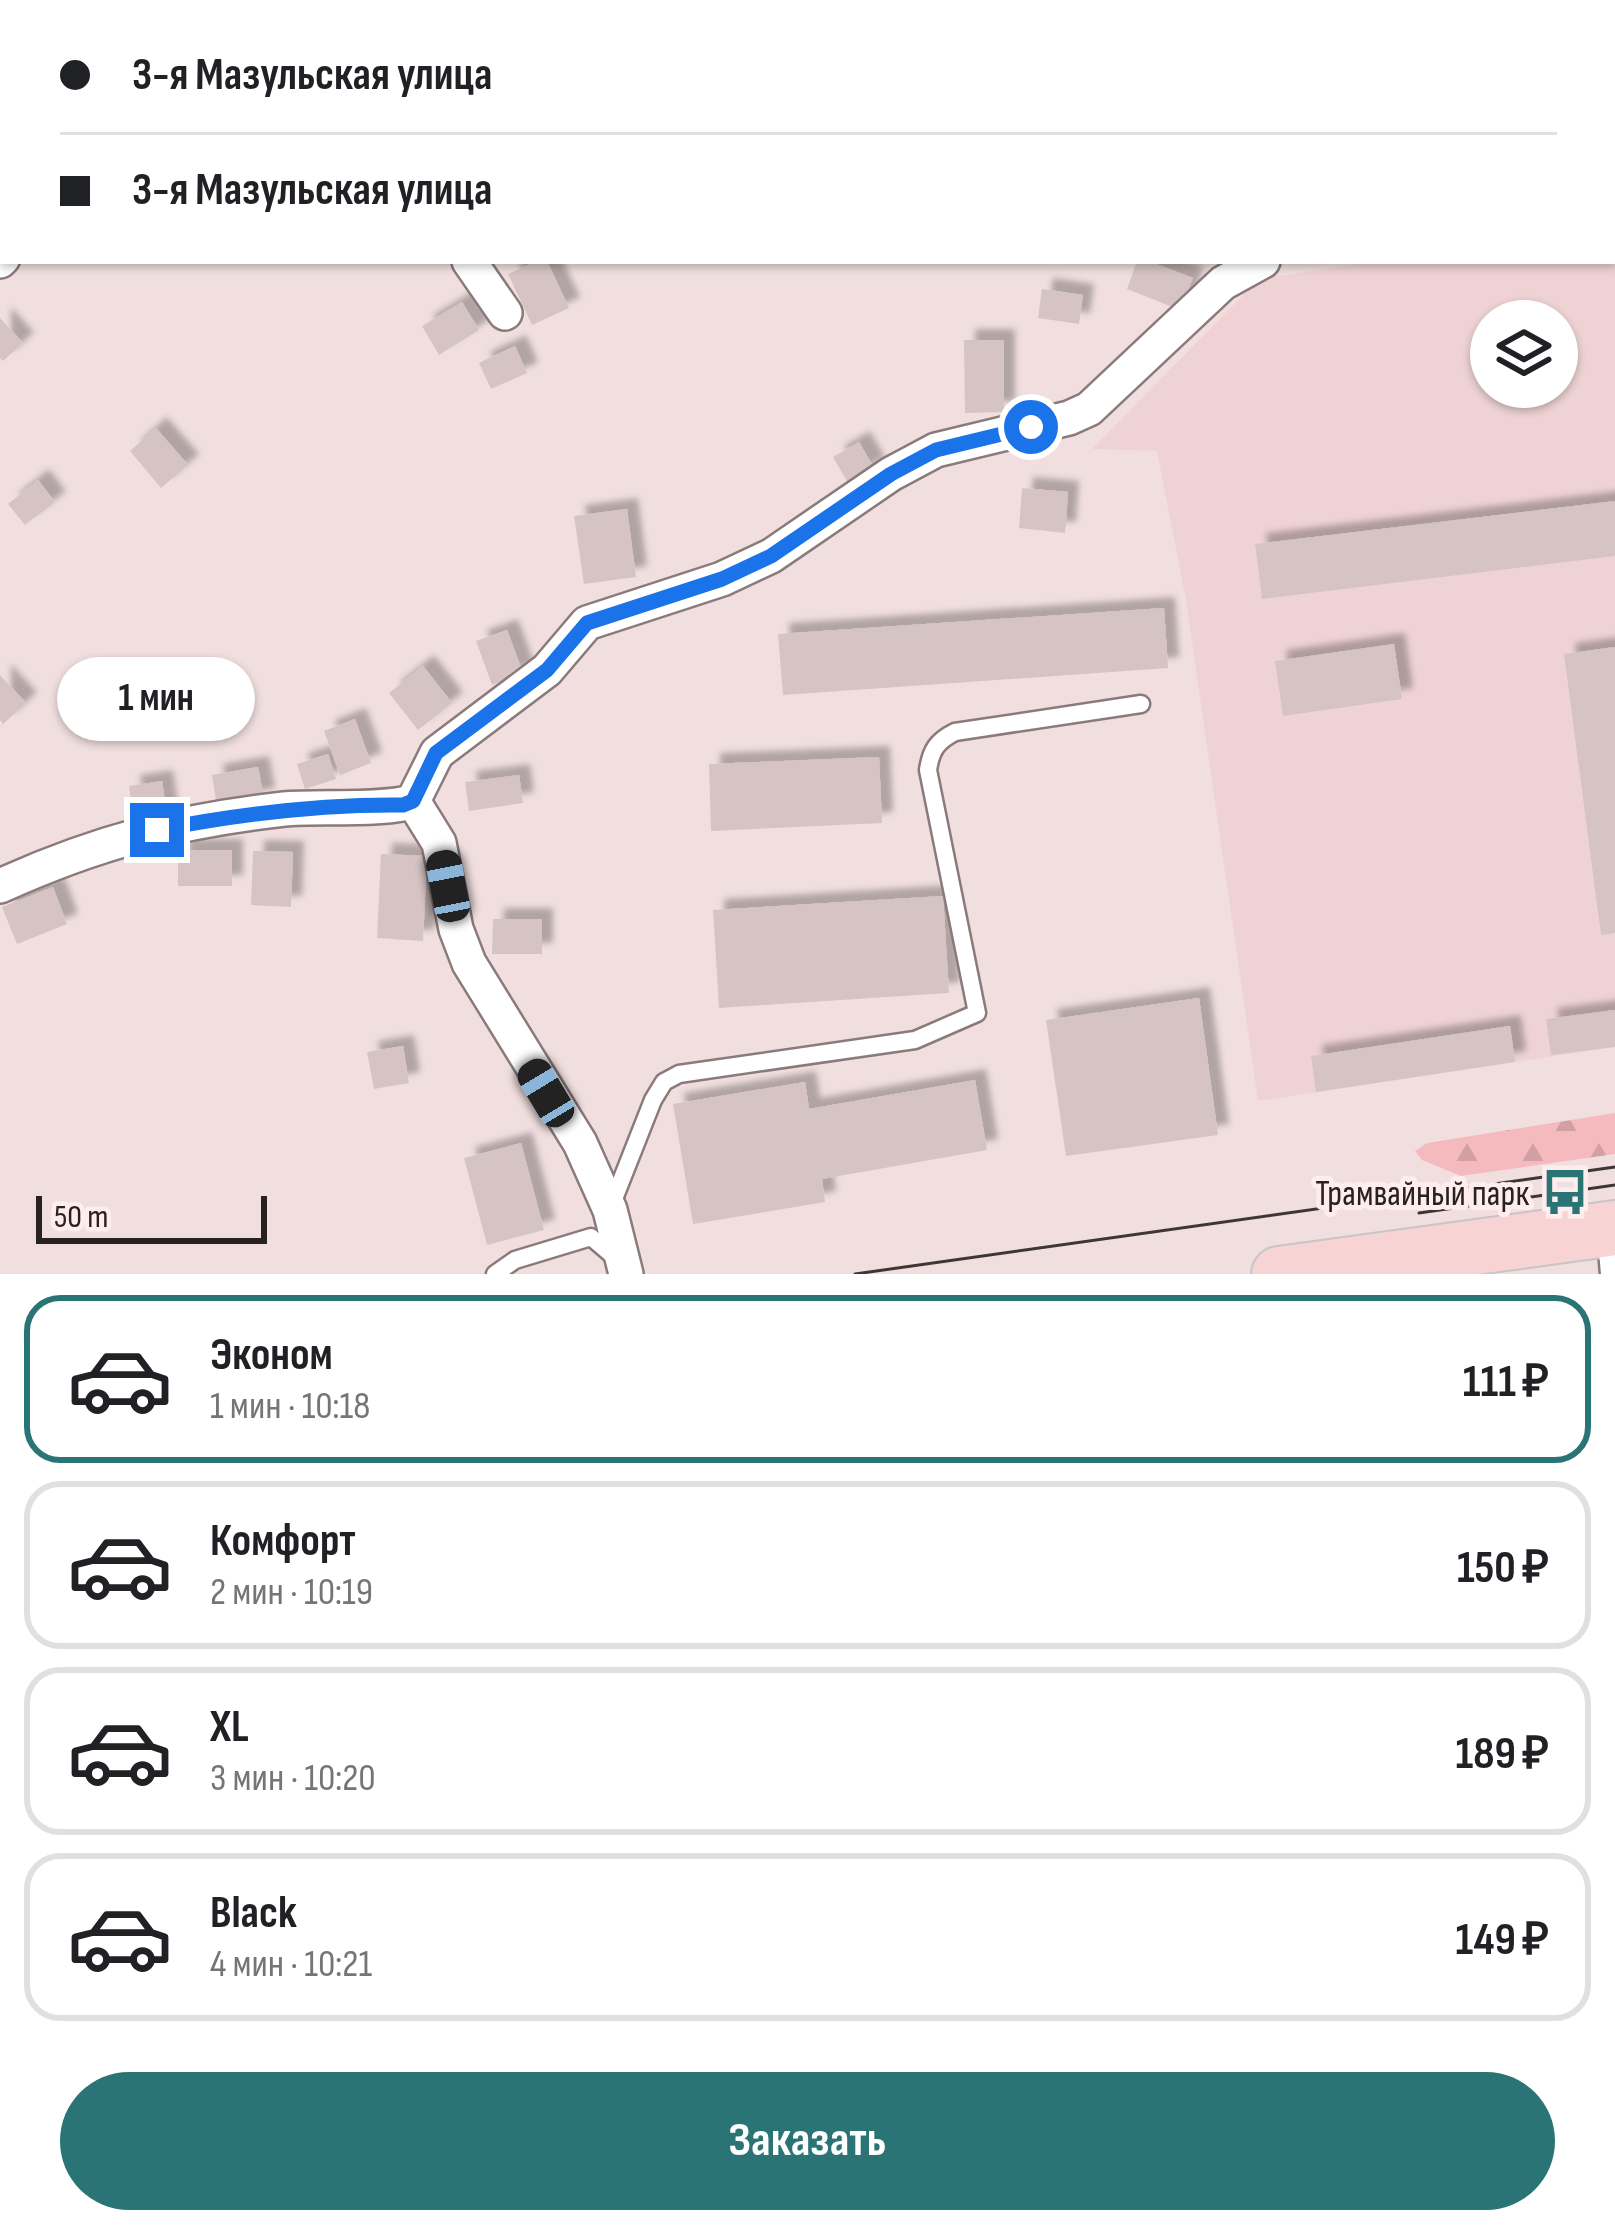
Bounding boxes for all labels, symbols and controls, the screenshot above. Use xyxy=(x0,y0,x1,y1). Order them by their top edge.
text: 3-я Мазульская улица xyxy=(132,48,492,103)
text: 3-я Мазульская улица xyxy=(132,163,492,218)
map controls xyxy=(1470,300,1578,408)
button: layers xyxy=(1470,300,1578,408)
route start xyxy=(1004,400,1058,454)
callout: 1 мин xyxy=(58,656,256,740)
text: 1 мин xyxy=(118,675,194,722)
route end xyxy=(130,803,184,857)
car xyxy=(423,847,473,925)
car xyxy=(512,1053,580,1133)
bus stop icon: Трамвайный парк xyxy=(1540,1167,1590,1217)
place label: Трамвайный парк xyxy=(1315,1173,1529,1216)
scale bar xyxy=(36,1190,267,1243)
text: 50 m xyxy=(54,1197,108,1237)
icon: car xyxy=(66,1325,174,1433)
text: Эконом xyxy=(210,1328,333,1383)
text: 111 ₽ xyxy=(1463,1355,1549,1410)
text: 1 мин · 10:18 xyxy=(210,1383,370,1430)
icon: car xyxy=(66,1511,174,1619)
text: Комфорт xyxy=(210,1514,356,1569)
text: 150 ₽ xyxy=(1457,1541,1549,1596)
text: 2 мин · 10:19 xyxy=(210,1569,373,1616)
icon: car xyxy=(66,1697,174,1805)
text: XL xyxy=(210,1700,249,1755)
text: 189 ₽ xyxy=(1456,1727,1549,1782)
text: 3 мин · 10:20 xyxy=(210,1755,376,1802)
icon: car xyxy=(66,1883,174,1991)
text: Black xyxy=(210,1886,297,1941)
text: 149 ₽ xyxy=(1455,1913,1549,1968)
text: 4 мин · 10:21 xyxy=(210,1941,372,1988)
button: Заказать xyxy=(60,2072,1555,2210)

